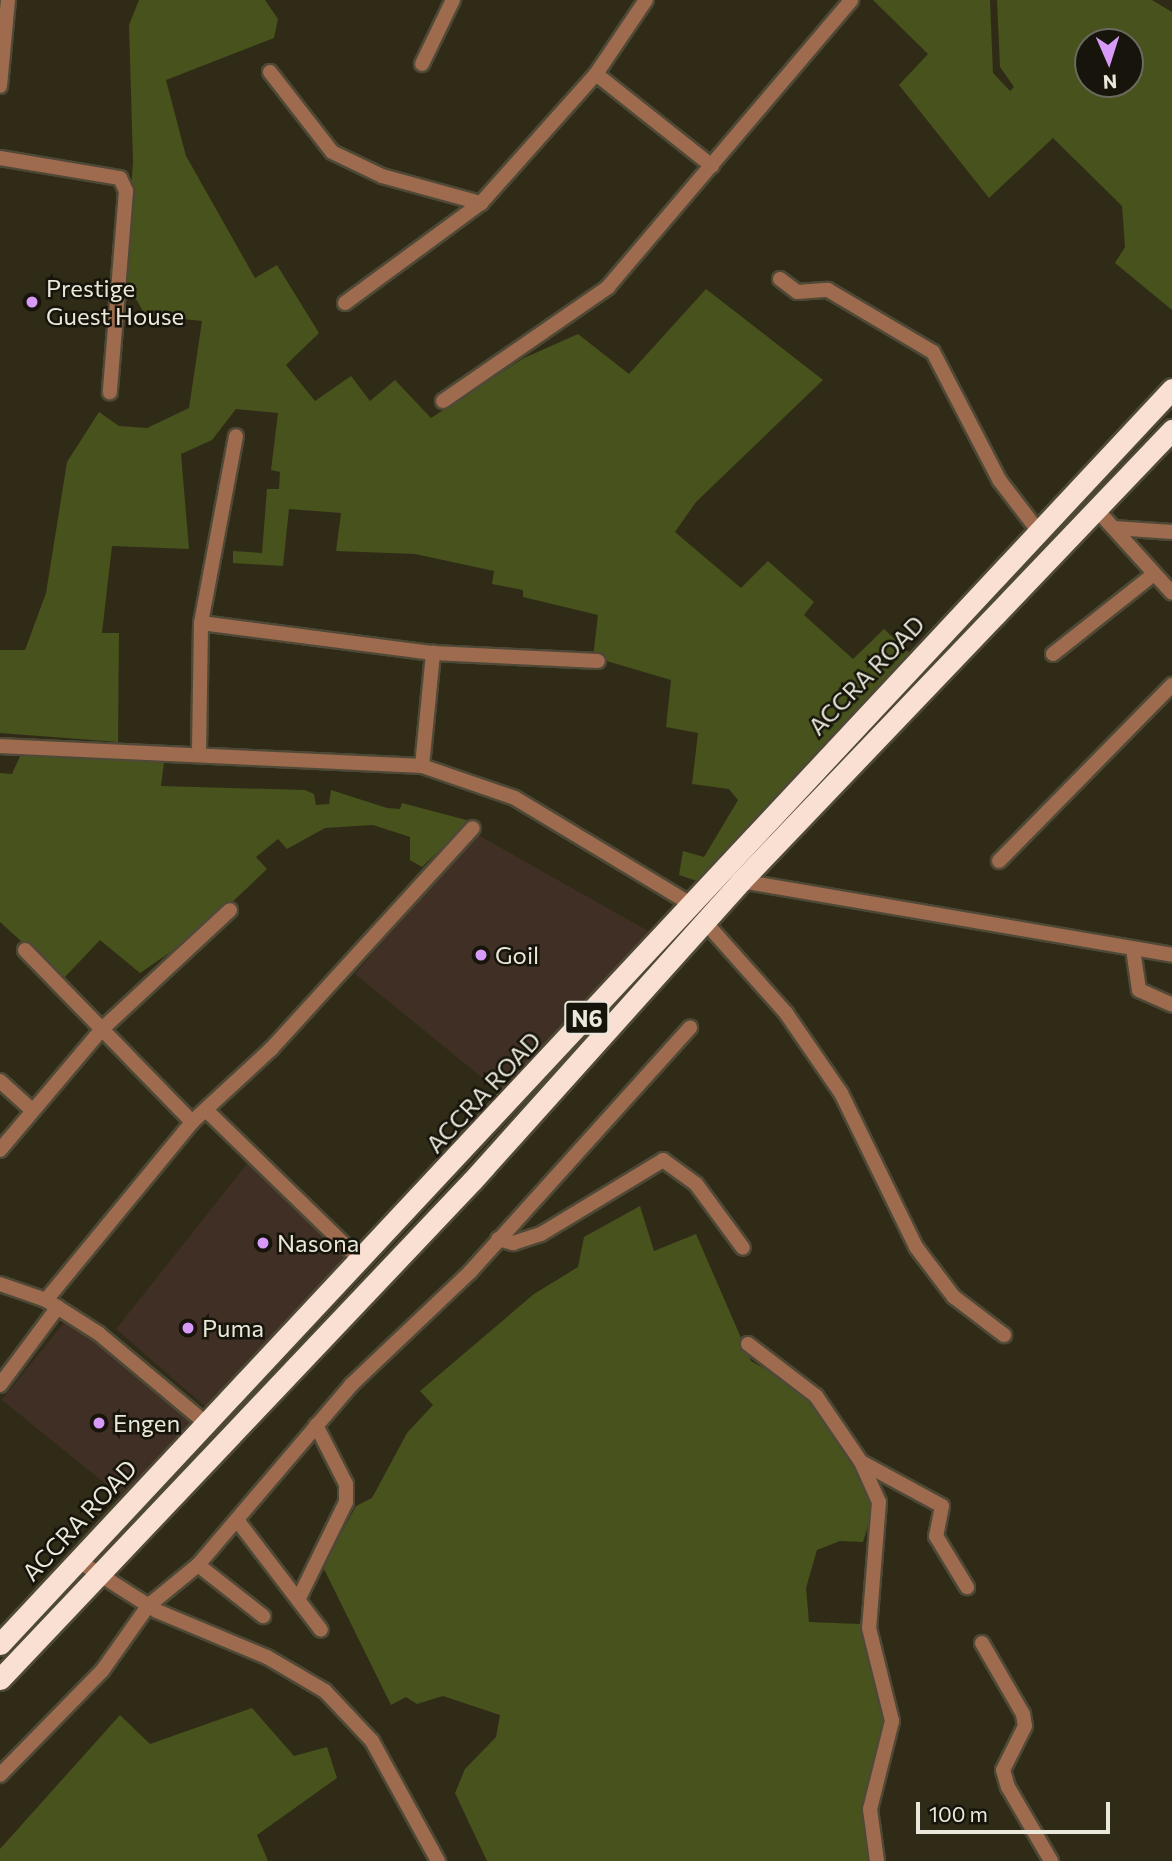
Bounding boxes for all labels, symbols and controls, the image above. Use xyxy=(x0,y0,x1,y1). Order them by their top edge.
north arrow xyxy=(1074,28,1144,98)
text: N xyxy=(1102,71,1118,94)
place label: Prestige Guest House xyxy=(46,274,184,330)
marker: Prestige Guest House xyxy=(24,294,40,310)
street label: ACCRA ROAD xyxy=(802,609,930,741)
place label: Goil xyxy=(495,941,539,969)
marker: Goil xyxy=(473,947,489,963)
road number: N6 xyxy=(564,998,610,1037)
street label: ACCRA ROAD xyxy=(420,1026,546,1158)
place label: Nasona xyxy=(277,1229,359,1257)
marker: Nasona xyxy=(255,1235,271,1251)
place label: Puma xyxy=(202,1314,264,1342)
marker: Puma xyxy=(180,1320,196,1336)
place label: Engen xyxy=(113,1409,180,1437)
marker: Engen xyxy=(91,1415,107,1431)
street label: ACCRA ROAD xyxy=(16,1454,142,1586)
scale bar xyxy=(920,1787,1114,1831)
text: 100 m xyxy=(929,1801,988,1826)

